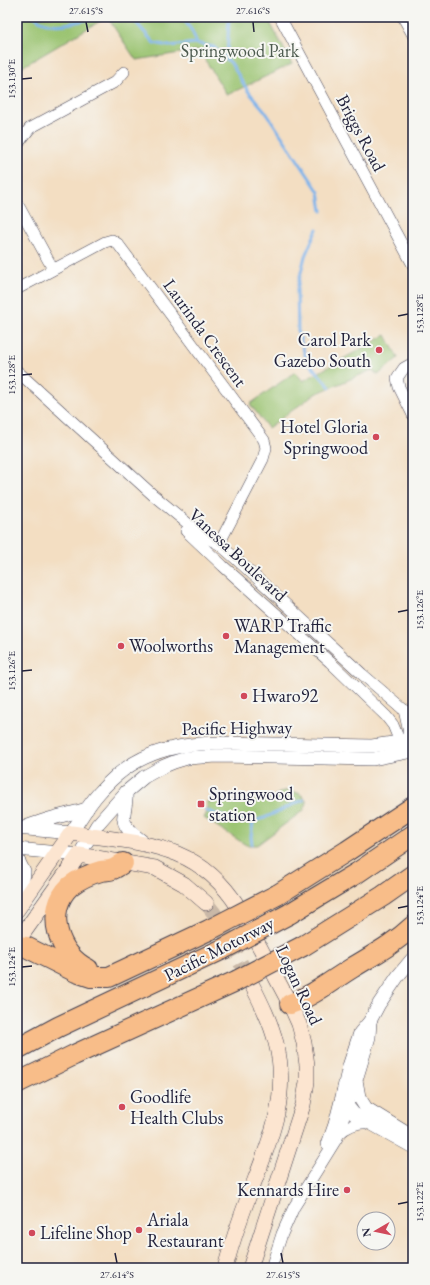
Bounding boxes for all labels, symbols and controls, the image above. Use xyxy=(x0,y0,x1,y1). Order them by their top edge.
text: 27.615°S xyxy=(69,4,103,17)
text: 27.616°S xyxy=(236,4,270,17)
park label: Springwood Park xyxy=(181,39,300,62)
text: 153.130°E xyxy=(5,59,18,99)
street label: Briggs Road xyxy=(332,90,392,176)
street label: Laurinda Crescent xyxy=(159,274,252,391)
text: 153.128°E xyxy=(413,294,426,334)
place label: Carol Park Gazebo South xyxy=(274,328,372,372)
marker: Carol Park Gazebo South xyxy=(374,345,384,355)
text: 153.128°E xyxy=(5,355,18,395)
place label: Hotel Gloria Springwood xyxy=(280,415,369,459)
marker: Hotel Gloria Springwood xyxy=(371,432,381,442)
street label: Vanessa Boulevard xyxy=(184,503,293,607)
text: 153.126°E xyxy=(413,590,426,630)
place label: WARP Traffic Management xyxy=(234,614,332,658)
marker: WARP Traffic Management xyxy=(221,631,231,641)
place label: Woolworths xyxy=(129,634,213,657)
marker: Woolworths xyxy=(116,641,126,651)
text: 153.126°E xyxy=(5,651,18,691)
place label: Hwaro92 xyxy=(252,684,318,707)
marker: Hwaro92 xyxy=(239,691,249,701)
street label: Pacific Highway xyxy=(181,715,293,740)
place label: Springwood station xyxy=(209,782,294,826)
marker: Springwood station xyxy=(196,799,206,809)
text: 153.124°E xyxy=(413,886,426,926)
street label: Pacific Motorway xyxy=(160,911,278,986)
street label: Logan Road xyxy=(271,941,328,1029)
text: 153.124°E xyxy=(5,947,18,987)
place label: Goodlife Health Clubs xyxy=(130,1085,223,1129)
marker: Goodlife Health Clubs xyxy=(117,1102,127,1112)
place label: Kennards Hire xyxy=(237,1178,339,1201)
text: 153.122°E xyxy=(413,1182,426,1222)
marker: Kennards Hire xyxy=(342,1185,352,1195)
place label: Ariala Restaurant xyxy=(146,1208,224,1252)
north arrow xyxy=(356,1211,396,1251)
place label: Lifeline Shop xyxy=(40,1221,132,1244)
marker: Ariala Restaurant xyxy=(134,1225,144,1235)
text: N xyxy=(358,1227,374,1238)
marker: Lifeline Shop xyxy=(27,1228,37,1238)
text: 27.614°S xyxy=(100,1268,134,1281)
text: 27.615°S xyxy=(266,1268,300,1281)

